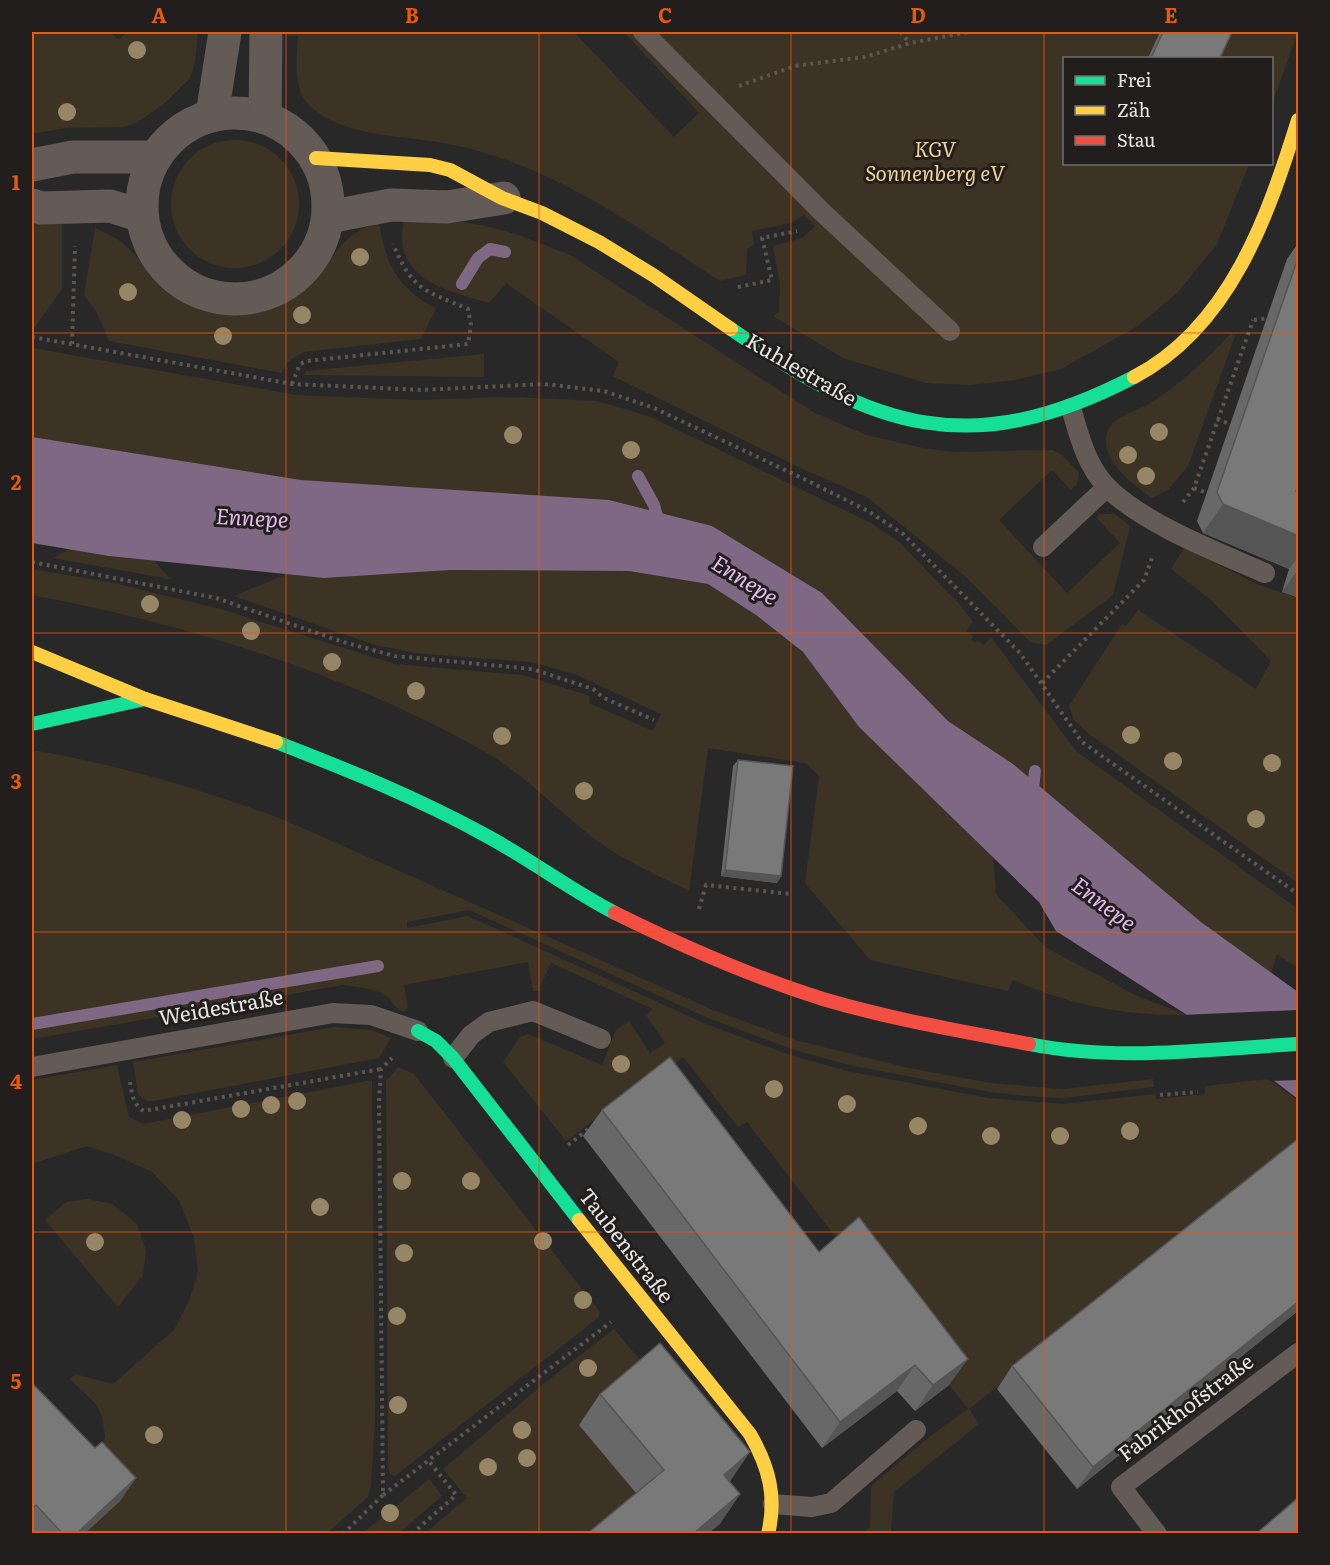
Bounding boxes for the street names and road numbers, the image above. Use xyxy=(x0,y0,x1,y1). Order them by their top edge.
street label: Kuhlestraße xyxy=(741,324,863,412)
street label: Weidestraße xyxy=(156,979,285,1032)
street label: Taubenstraße xyxy=(573,1180,683,1309)
street label: Fabrikhofstraße xyxy=(1110,1345,1259,1467)

